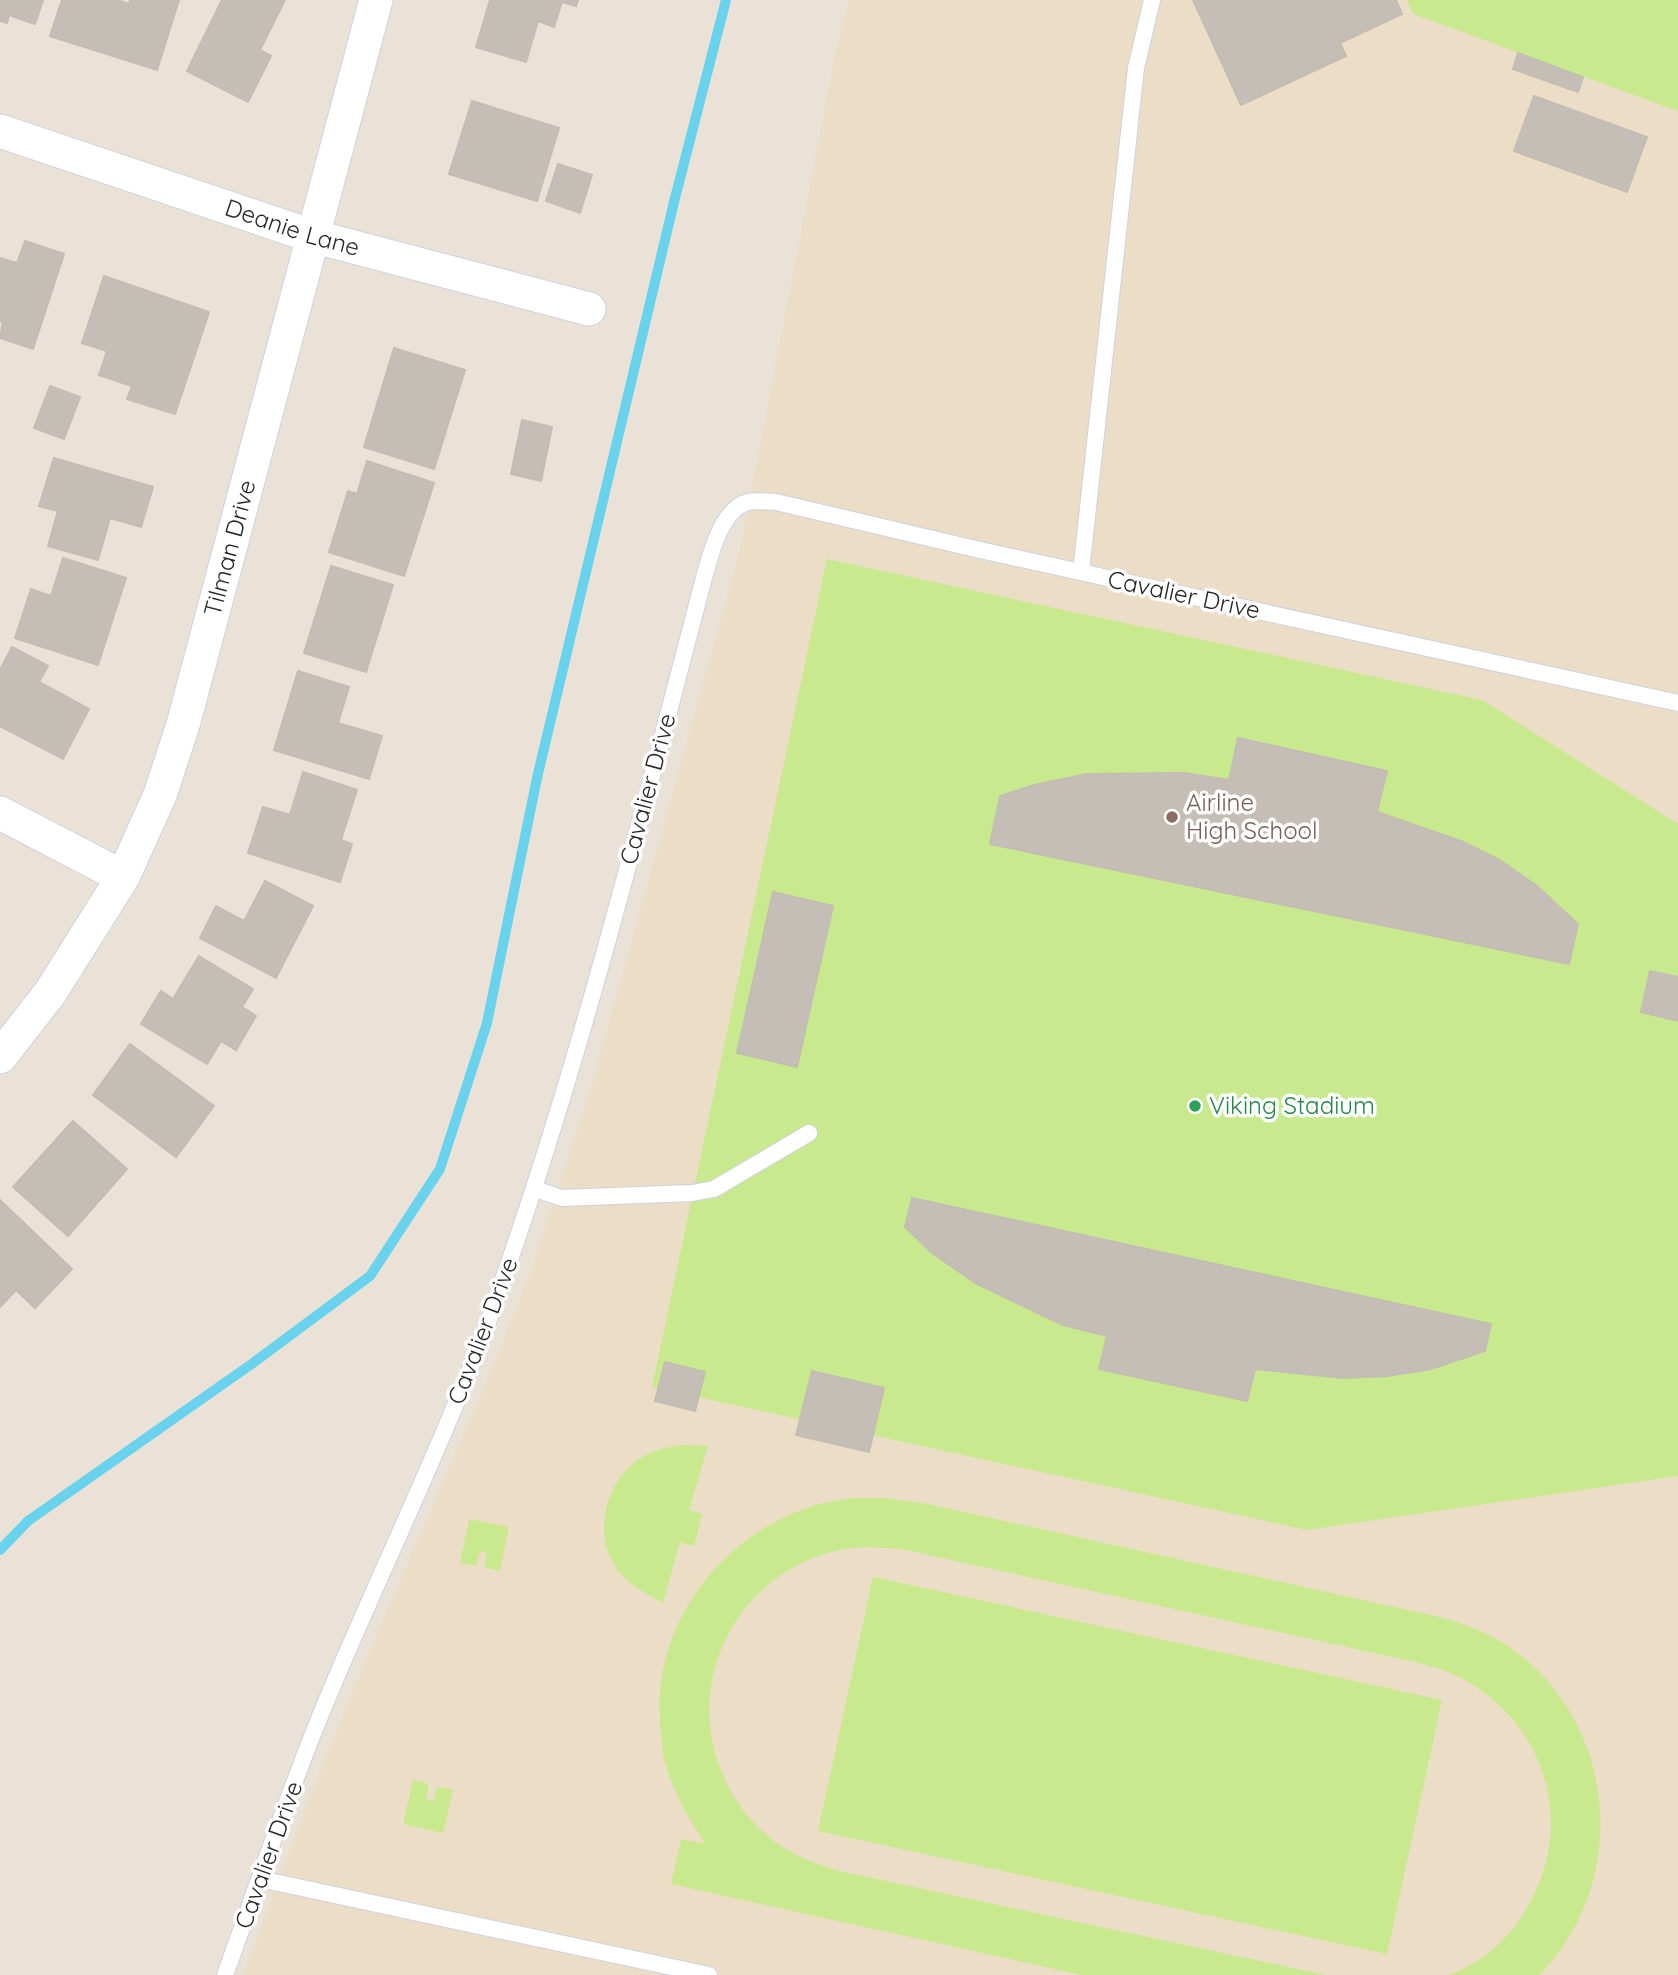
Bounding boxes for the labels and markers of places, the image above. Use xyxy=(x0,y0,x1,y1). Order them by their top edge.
place label: Airline High School xyxy=(1186,787,1318,845)
marker: Airline High School xyxy=(1164,809,1180,825)
place label: Viking Stadium xyxy=(1209,1090,1375,1120)
marker: Viking Stadium xyxy=(1187,1098,1203,1114)

